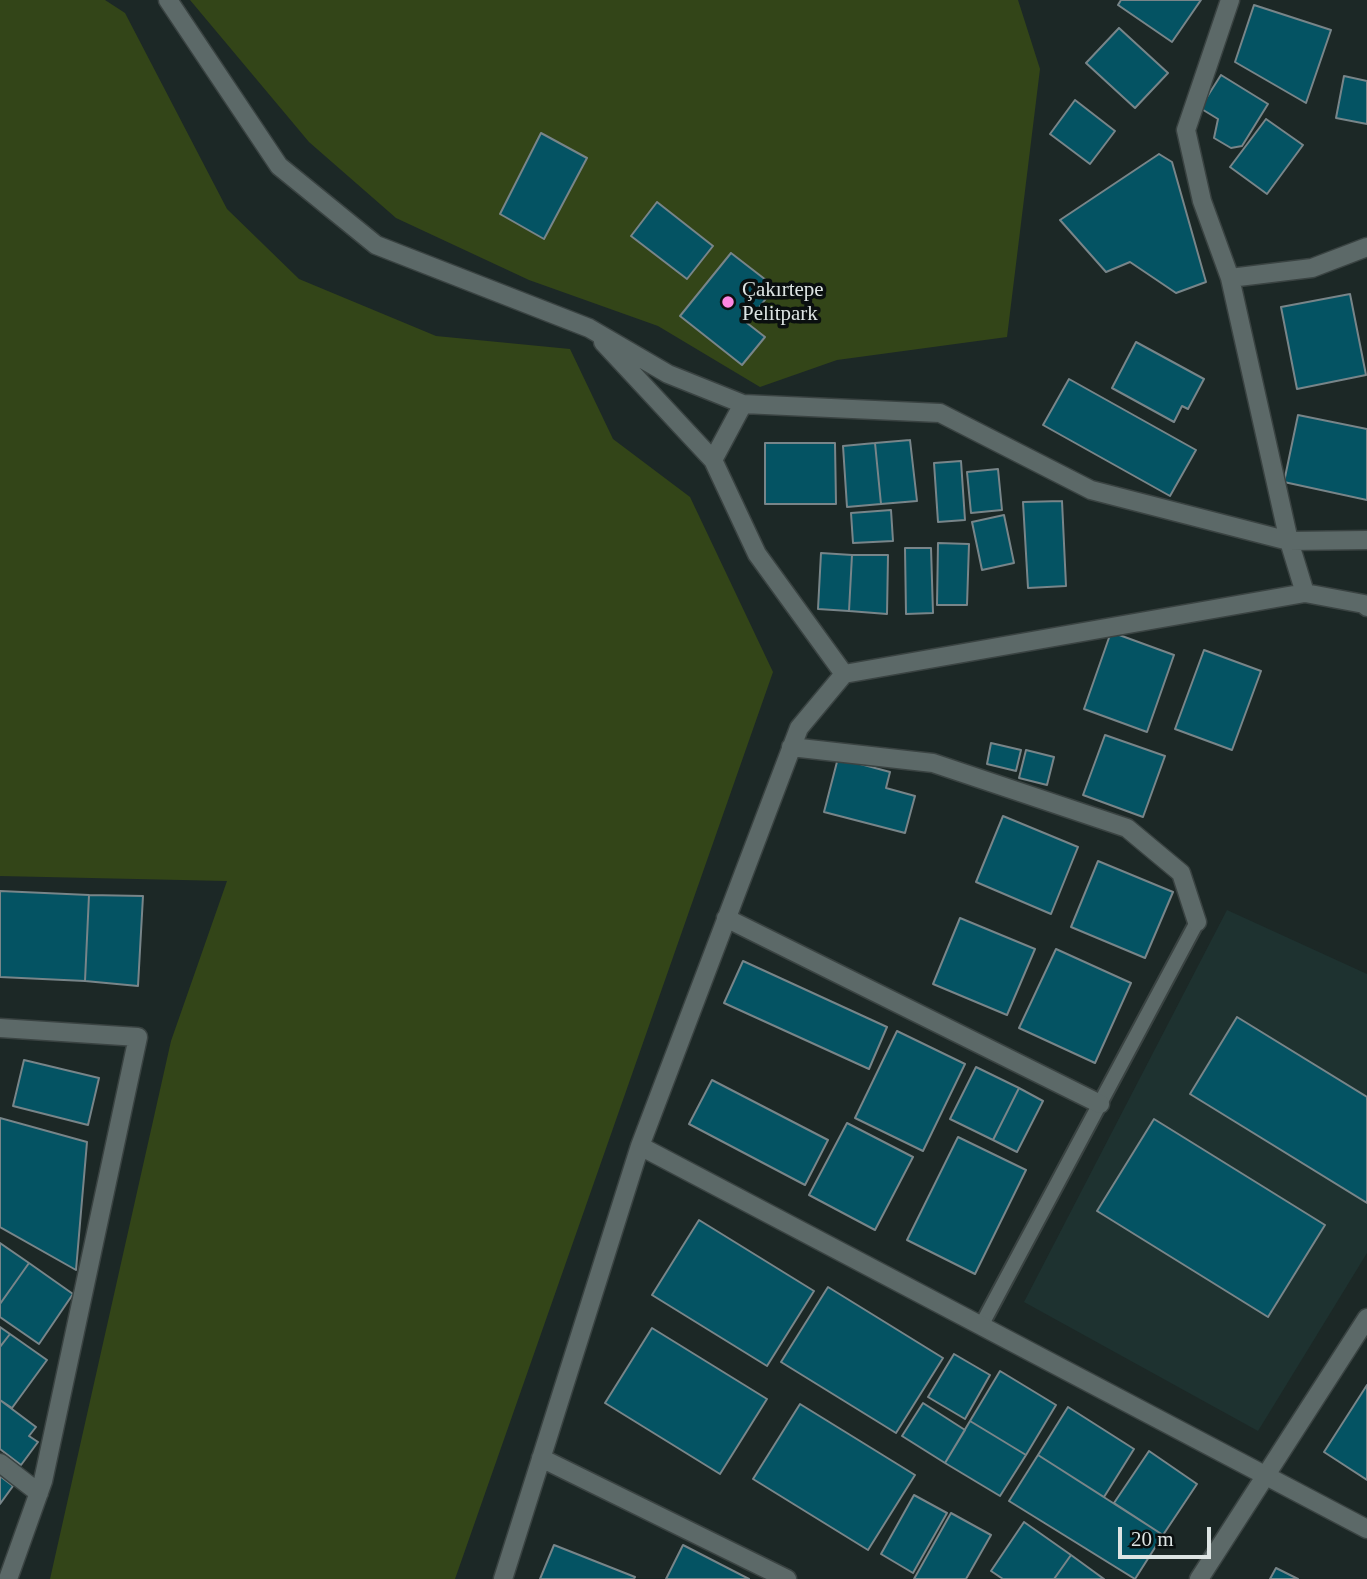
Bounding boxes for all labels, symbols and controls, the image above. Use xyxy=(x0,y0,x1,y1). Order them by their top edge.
place label: Çakırtepe Pelitpark xyxy=(742,277,824,327)
marker: Çakırtepe Pelitpark xyxy=(720,294,736,310)
scale bar xyxy=(1122,1512,1215,1556)
text: 20 m xyxy=(1131,1527,1174,1551)

